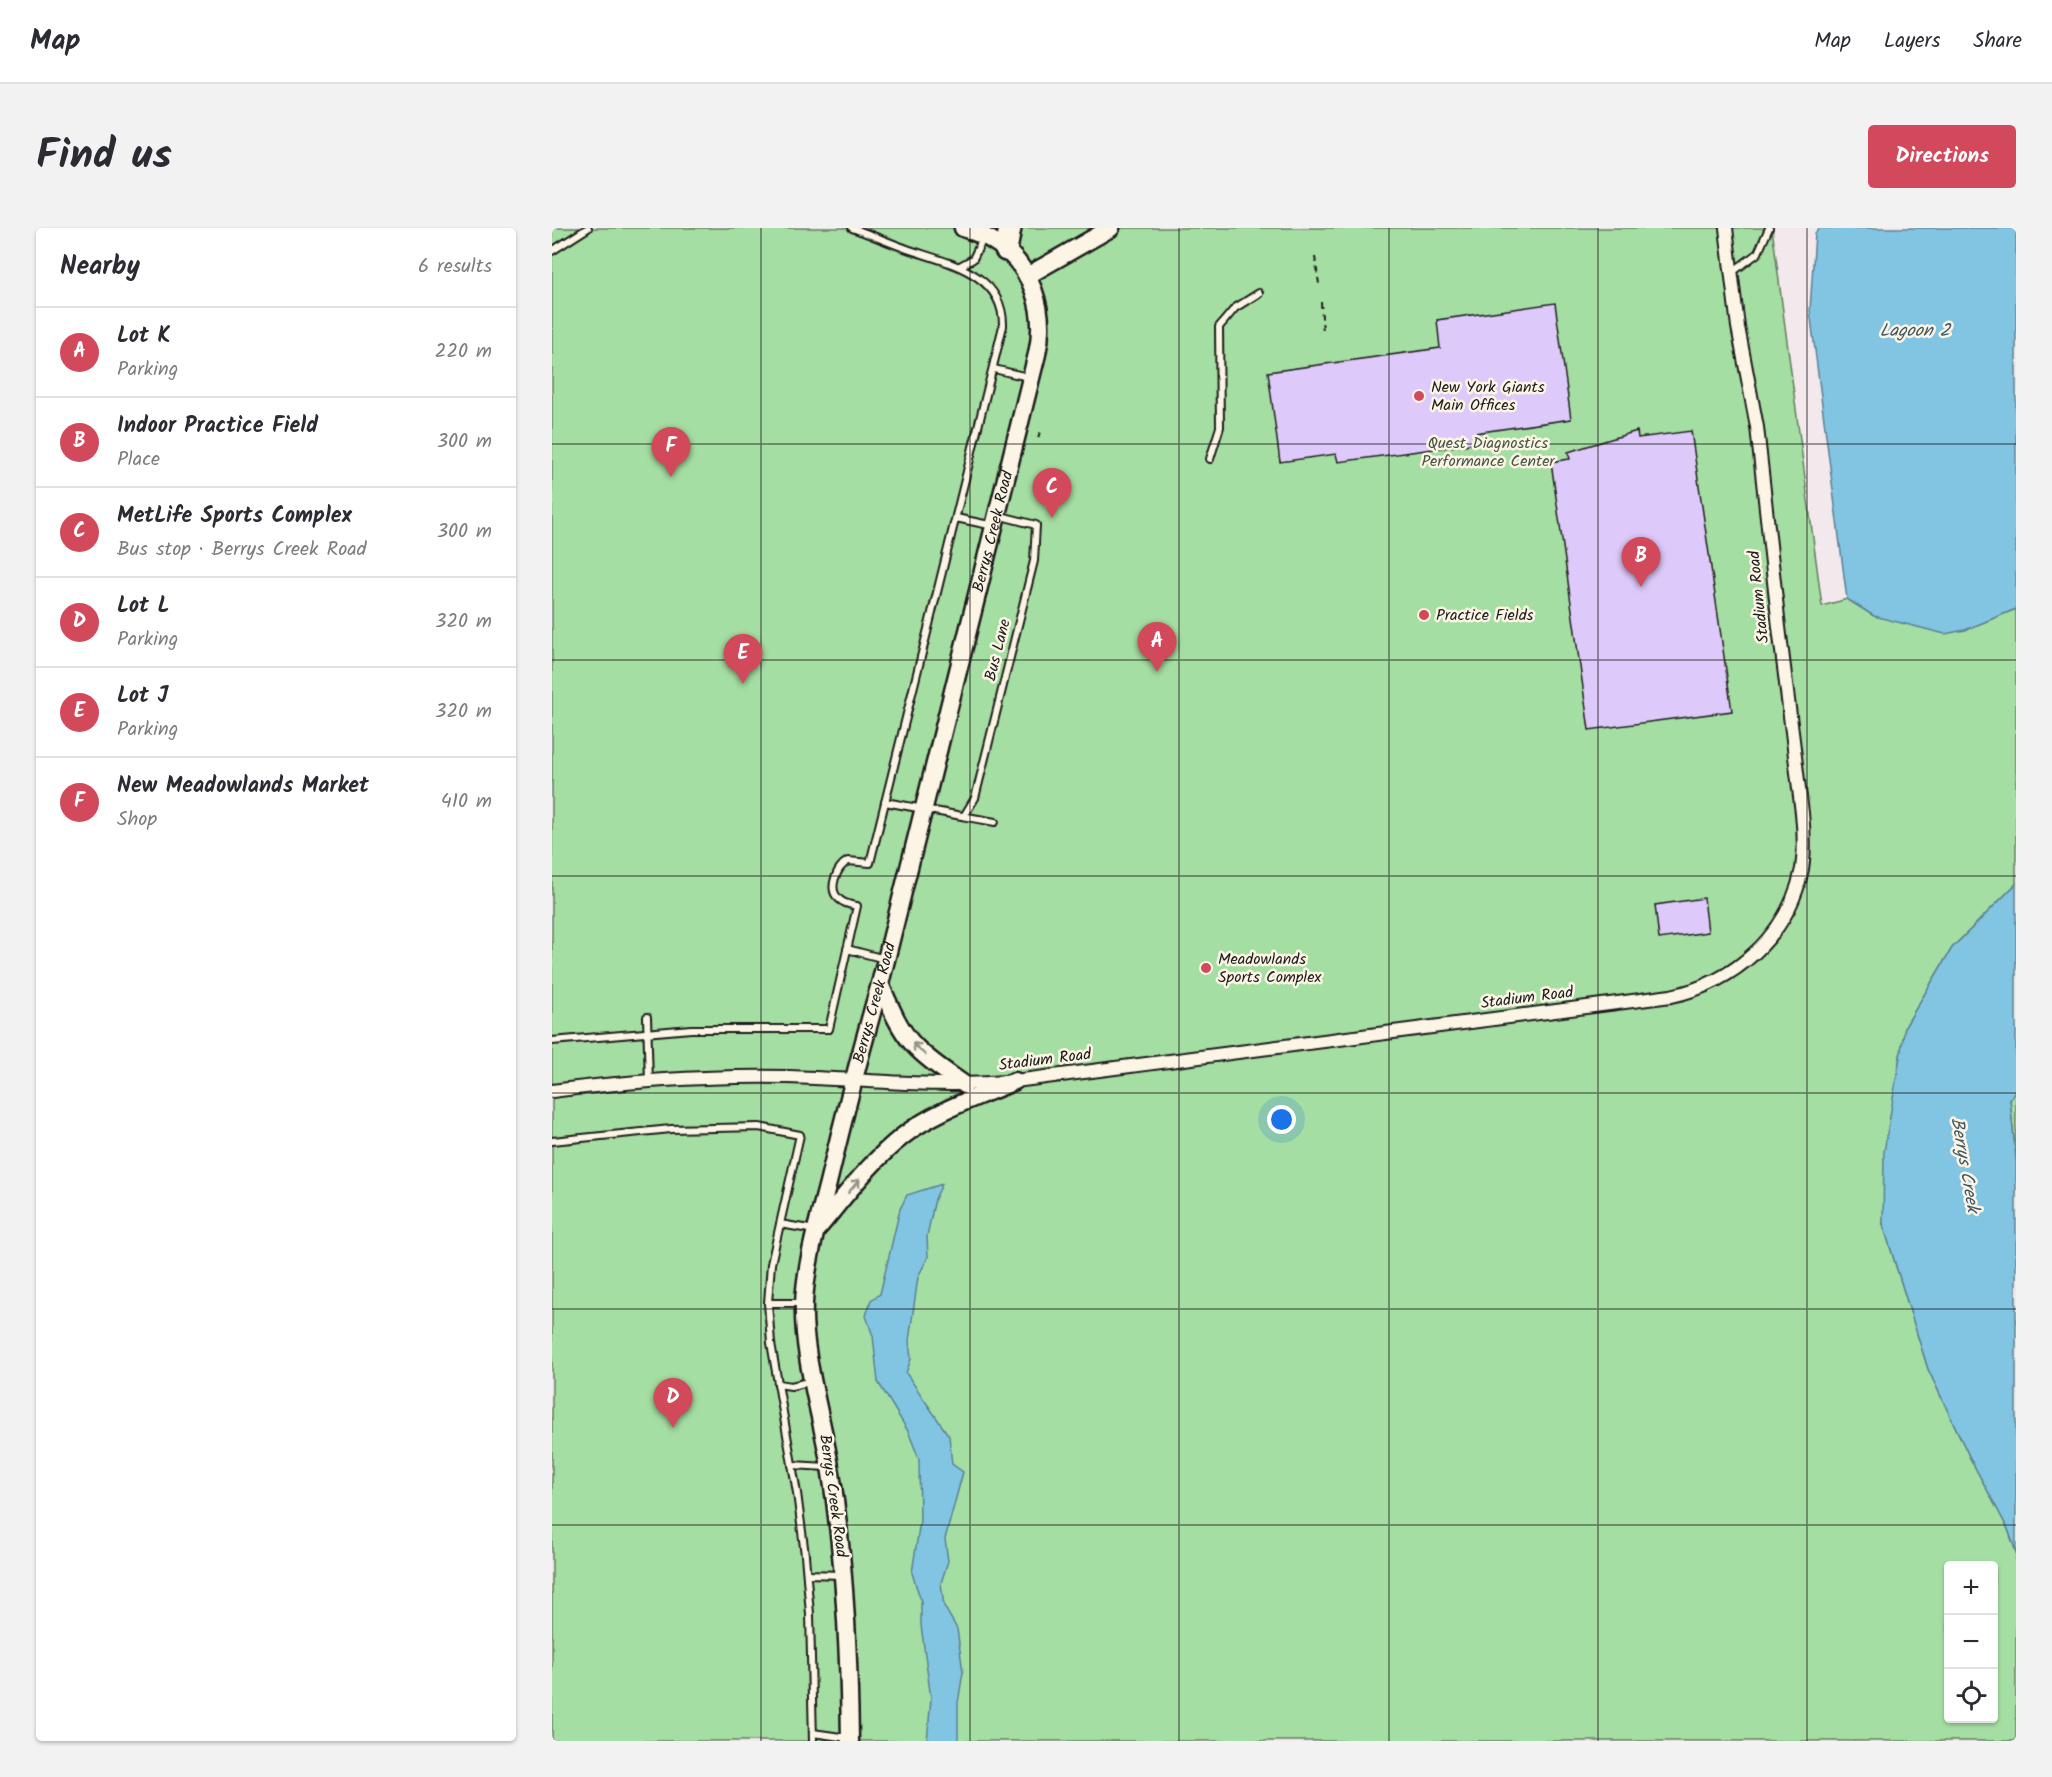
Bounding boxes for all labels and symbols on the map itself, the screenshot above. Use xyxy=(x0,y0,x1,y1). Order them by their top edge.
water label: Lagoon 2 xyxy=(1880,317,1952,346)
place label: New York Giants Main Offices xyxy=(1431,375,1545,418)
marker: New York Giants Main Offices xyxy=(1412,389,1426,403)
pin: F xyxy=(652,428,690,477)
park label: Quest Diagnostics Performance Center xyxy=(1421,431,1556,474)
street label: Berrys Creek Road xyxy=(966,467,1020,595)
pin: C xyxy=(1032,468,1072,518)
pin: B xyxy=(1622,538,1660,587)
street label: Stadium Road xyxy=(1742,548,1776,645)
place label: Practice Fields xyxy=(1436,603,1534,628)
marker: Practice Fields xyxy=(1417,608,1431,622)
street label: Bus Lane xyxy=(978,616,1018,684)
pin: A xyxy=(1138,622,1176,672)
pin: E xyxy=(724,634,762,684)
street label: Berrys Creek Road xyxy=(846,939,903,1066)
place label: Meadowlands Sports Complex xyxy=(1218,947,1322,990)
marker: Meadowlands Sports Complex xyxy=(1199,961,1213,975)
street label: Stadium Road xyxy=(1479,980,1576,1016)
one-way arrow xyxy=(911,1042,926,1057)
street label: Stadium Road xyxy=(997,1042,1094,1078)
your location xyxy=(1267,1105,1296,1134)
water label: Berrys Creek xyxy=(1941,1115,1987,1217)
one-way arrow xyxy=(847,1179,861,1194)
pin: D xyxy=(654,1378,692,1428)
street label: Berrys Creek Road xyxy=(812,1433,854,1560)

